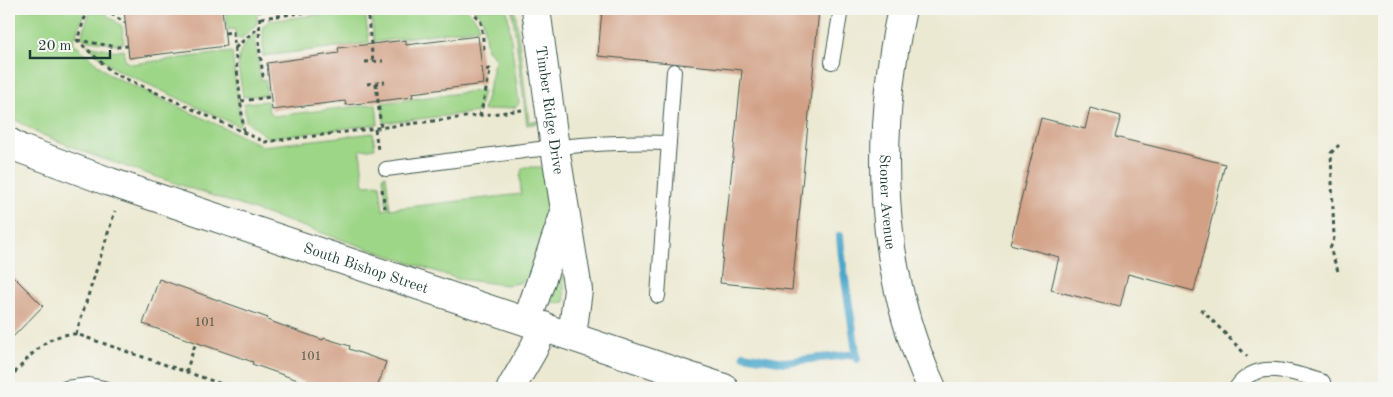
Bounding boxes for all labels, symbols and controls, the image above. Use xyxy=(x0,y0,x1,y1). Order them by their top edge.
scale bar xyxy=(30,28,110,60)
text: 20 m xyxy=(38,39,72,54)
street label: Timber Ridge Drive xyxy=(532,45,565,176)
street label: Stoner Avenue xyxy=(876,154,897,250)
street label: South Bishop Street xyxy=(301,241,430,297)
house number: 101 xyxy=(195,317,215,329)
house number: 101 xyxy=(301,351,321,363)

